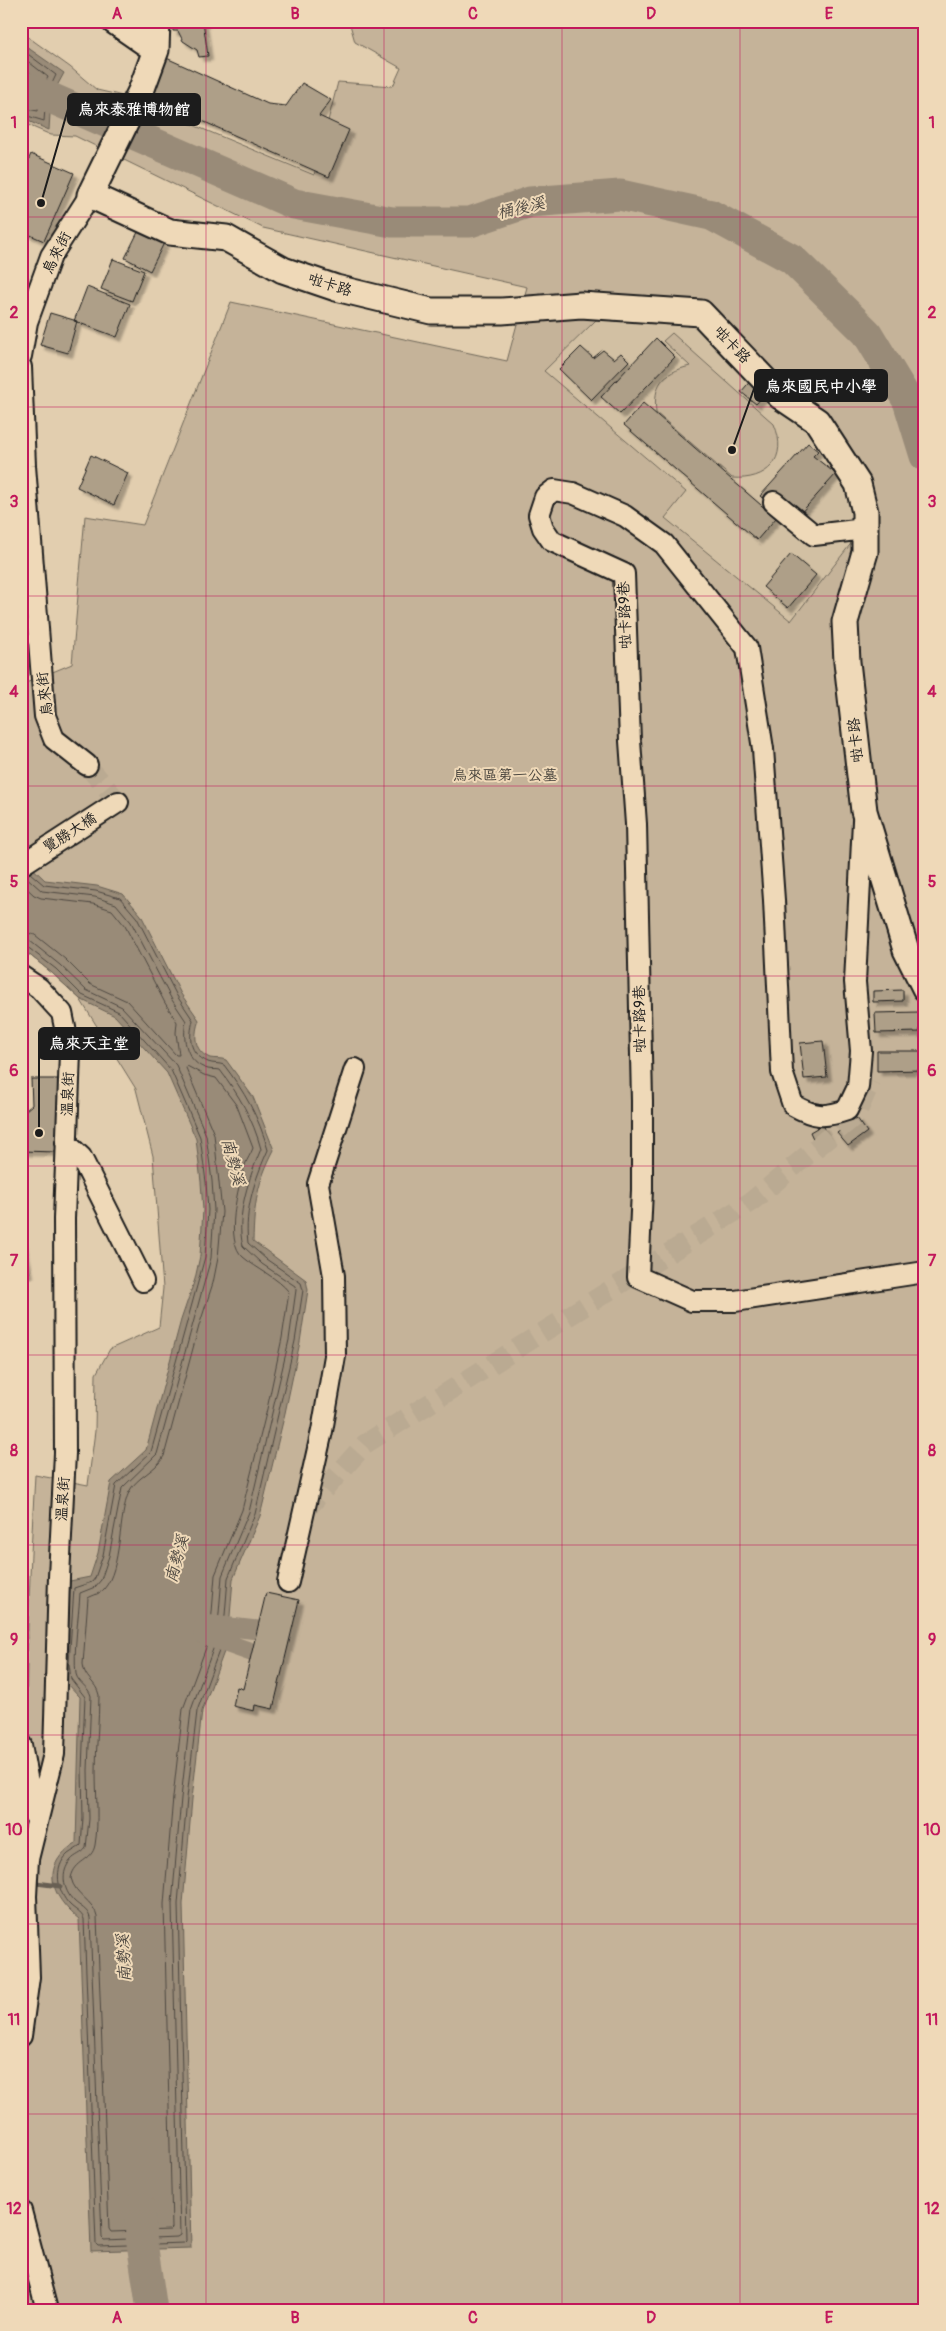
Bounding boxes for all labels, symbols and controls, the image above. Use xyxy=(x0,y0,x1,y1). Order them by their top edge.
text: A xyxy=(112,4,123,24)
text: B xyxy=(290,4,300,24)
text: C xyxy=(468,4,478,24)
text: D xyxy=(646,4,656,24)
text: E xyxy=(825,4,834,24)
callout: 烏來泰雅博物館 xyxy=(68,94,200,125)
text: 烏來泰雅博物館 xyxy=(78,100,190,120)
text: 1 xyxy=(11,113,17,133)
text: 1 xyxy=(929,113,935,133)
water label: 桶後溪 xyxy=(495,193,548,223)
street label: 烏來街 xyxy=(38,229,76,277)
street label: 啦卡路 xyxy=(306,269,354,301)
text: 2 xyxy=(10,303,19,323)
text: 2 xyxy=(928,303,937,323)
street label: 啦卡路 xyxy=(710,322,754,368)
callout: 烏來國民中小學 xyxy=(755,370,887,401)
text: 烏來國民中小學 xyxy=(765,377,877,397)
text: 3 xyxy=(10,492,19,512)
text: 3 xyxy=(928,492,937,512)
street label: 啦卡路9巷 xyxy=(614,581,636,649)
street label: 烏來街 xyxy=(33,671,57,717)
text: 4 xyxy=(9,682,19,702)
text: 4 xyxy=(927,682,937,702)
street label: 啦卡路 xyxy=(844,717,868,763)
park label: 烏來區第一公墓 xyxy=(452,766,558,785)
street label: 覽勝大橋 xyxy=(40,809,100,857)
text: 5 xyxy=(10,872,19,892)
text: 5 xyxy=(928,872,937,892)
street label: 啦卡路9巷 xyxy=(630,985,650,1053)
callout: 烏來天主堂 xyxy=(39,1028,139,1059)
text: 烏來天主堂 xyxy=(49,1034,129,1054)
text: 6 xyxy=(9,1061,19,1081)
text: 6 xyxy=(927,1061,937,1081)
street label: 溫泉街 xyxy=(58,1071,78,1117)
water label: 南勢溪 xyxy=(217,1136,249,1189)
text: 7 xyxy=(10,1251,19,1271)
text: 7 xyxy=(928,1251,937,1271)
text: 8 xyxy=(10,1441,18,1461)
text: 8 xyxy=(928,1441,936,1461)
street label: 溫泉街 xyxy=(52,1476,74,1522)
water label: 南勢溪 xyxy=(161,1532,193,1585)
text: 9 xyxy=(10,1630,18,1650)
text: 9 xyxy=(928,1630,936,1650)
text: 10 xyxy=(5,1820,23,1840)
text: 10 xyxy=(923,1820,941,1840)
water label: 南勢溪 xyxy=(113,1933,135,1982)
text: 11 xyxy=(8,2010,20,2030)
text: 11 xyxy=(926,2010,938,2030)
text: 12 xyxy=(6,2199,22,2219)
text: 12 xyxy=(924,2199,940,2219)
text: A xyxy=(112,2308,123,2328)
text: B xyxy=(290,2308,300,2328)
text: C xyxy=(468,2308,478,2328)
text: D xyxy=(646,2308,656,2328)
text: E xyxy=(825,2308,834,2328)

